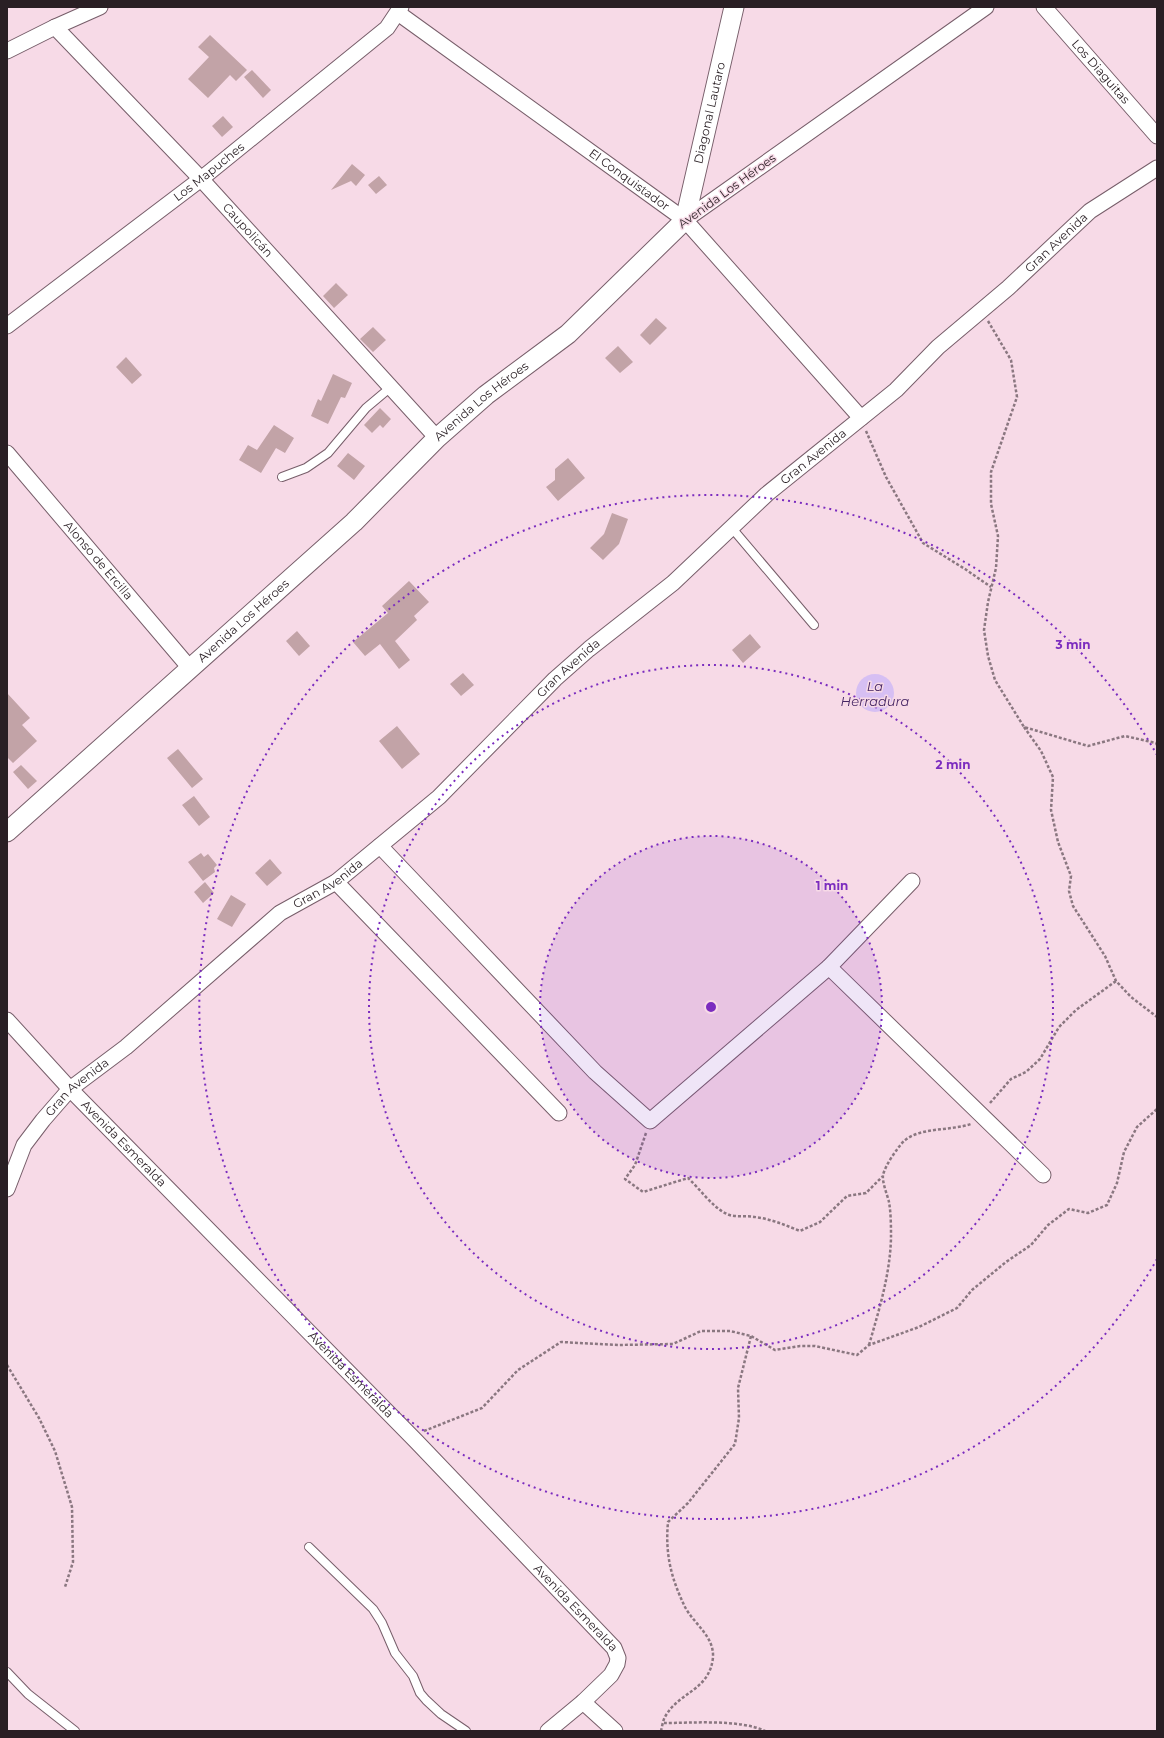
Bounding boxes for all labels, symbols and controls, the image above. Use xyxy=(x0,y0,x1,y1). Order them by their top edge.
street label: Los Diaguitas xyxy=(1069,36,1133,107)
street label: Diagonal Lautaro xyxy=(690,61,728,165)
street label: Los Mapuches xyxy=(170,139,247,204)
street label: El Conquistador xyxy=(586,145,673,214)
street label: Avenida Los Héroes xyxy=(675,150,779,231)
street label: Caupolicán xyxy=(220,200,276,260)
street label: Gran Avenida xyxy=(1021,209,1090,275)
street label: Avenida Los Héroes xyxy=(431,358,531,444)
street label: Gran Avenida xyxy=(777,425,849,487)
street label: Alonso de Ercilla xyxy=(61,518,136,603)
street label: Avenida Los Héroes xyxy=(194,576,292,665)
street label: Gran Avenida xyxy=(533,635,603,700)
text: 3 min xyxy=(1055,637,1091,652)
water label: La Herradura xyxy=(841,678,910,709)
text: 2 min xyxy=(936,757,970,772)
street label: Gran Avenida xyxy=(290,855,365,911)
text: 1 min xyxy=(816,878,848,893)
centre of rings xyxy=(704,1000,718,1014)
street label: Gran Avenida xyxy=(42,1055,111,1119)
street label: Avenida Esmeralda xyxy=(78,1097,170,1190)
street label: Avenida Esmeralda xyxy=(305,1328,397,1421)
street label: Avenida Esmeralda xyxy=(531,1561,621,1654)

